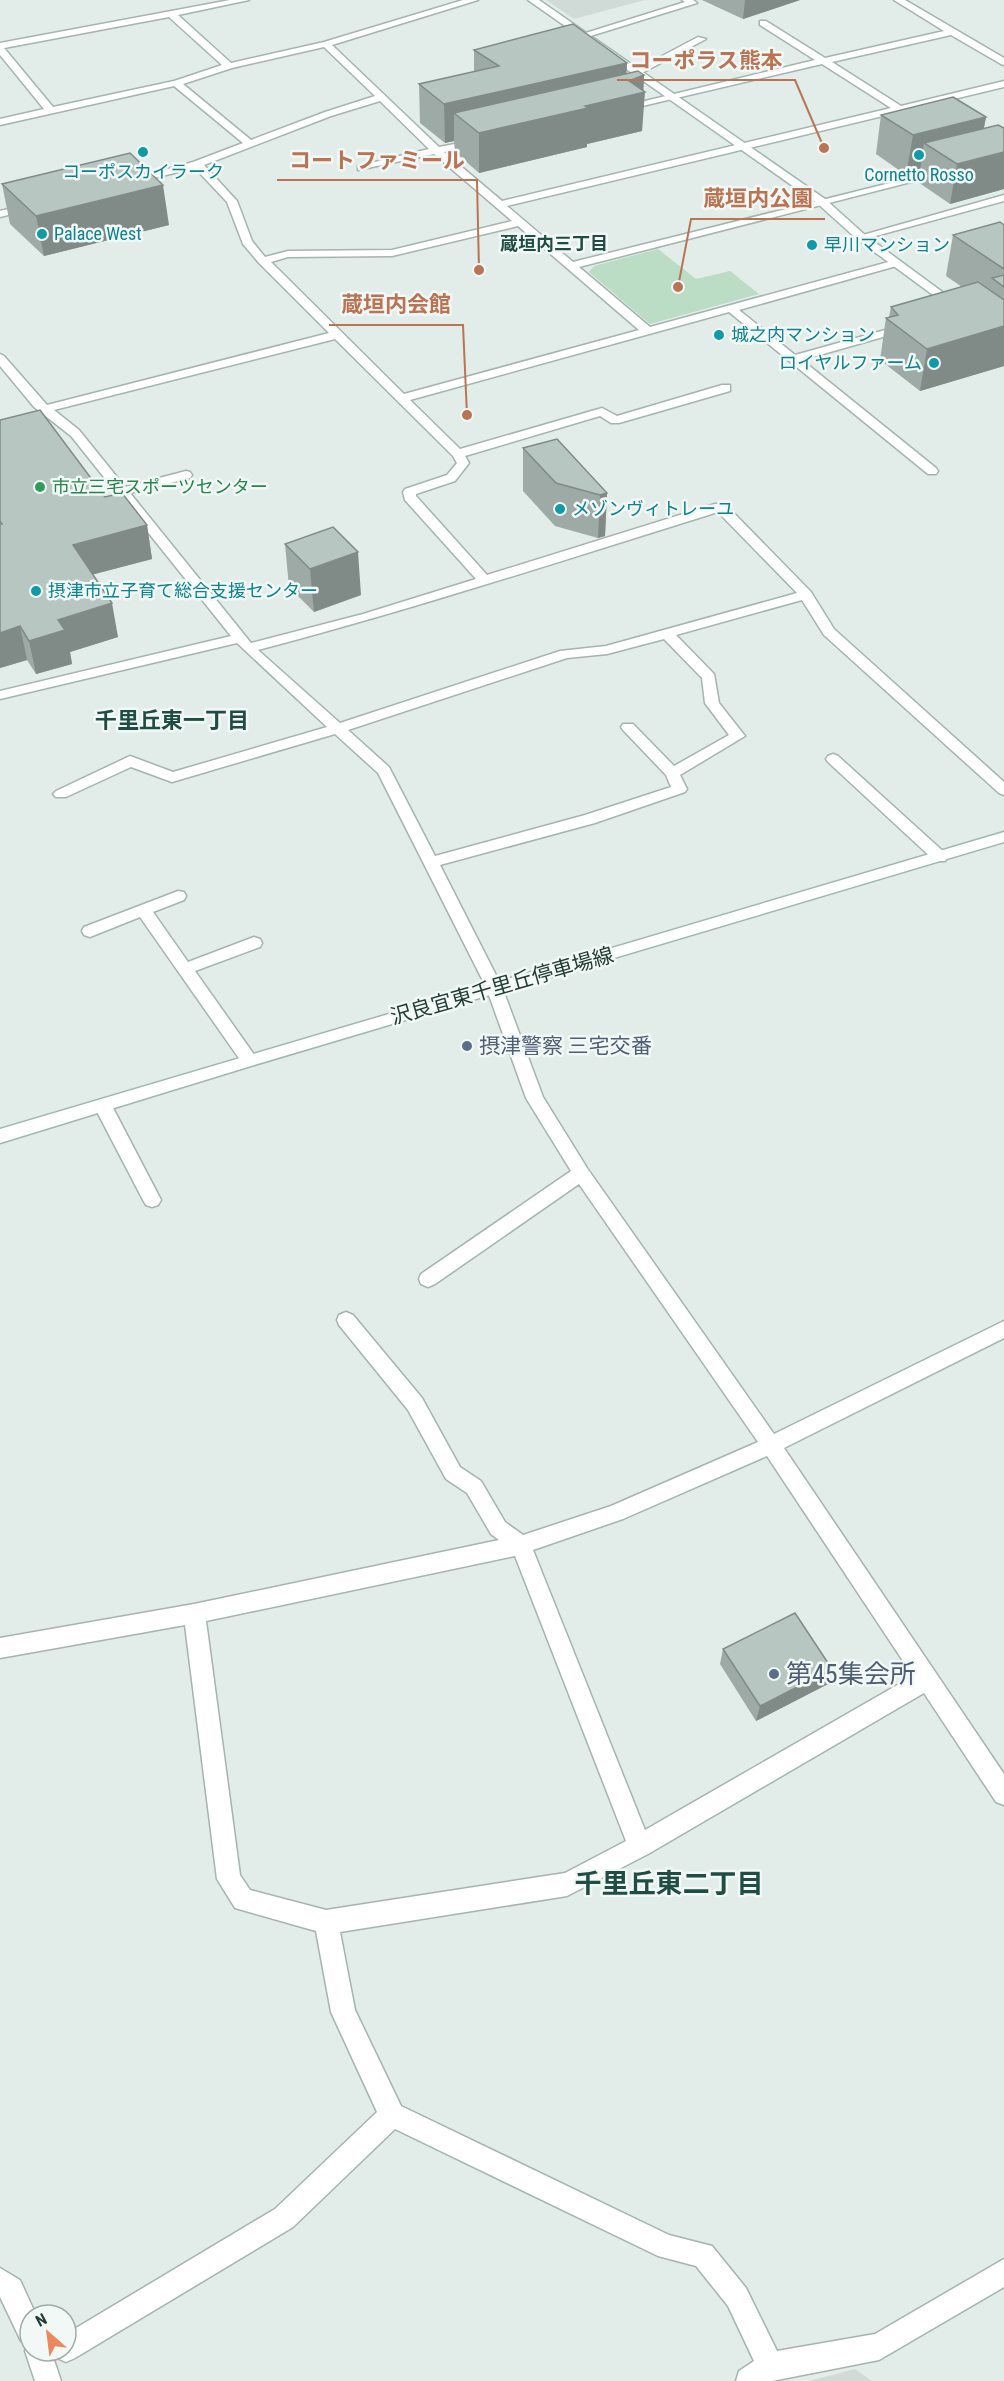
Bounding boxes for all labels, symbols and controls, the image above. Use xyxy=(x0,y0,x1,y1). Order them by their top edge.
callout: コーポラス熊本 xyxy=(617,40,795,80)
text: コーポラス熊本 xyxy=(629,48,783,73)
callout: コートファミール xyxy=(277,140,477,180)
marker: コーポスカイラーク xyxy=(136,145,150,159)
text: コートファミール xyxy=(289,148,465,173)
marker: Cornetto Rosso xyxy=(912,148,926,162)
place label: コーポスカイラーク xyxy=(62,161,224,182)
place label: Cornetto Rosso xyxy=(864,164,974,185)
callout: 蔵垣内公園 xyxy=(691,179,825,219)
text: 蔵垣内公園 xyxy=(703,186,813,211)
place label: Palace West xyxy=(54,223,142,244)
marker: Palace West xyxy=(35,227,49,241)
district label: 蔵垣内三丁目 xyxy=(500,233,608,254)
place label: 早川マンション xyxy=(824,234,950,255)
marker: 早川マンション xyxy=(805,238,819,252)
callout: 蔵垣内会館 xyxy=(329,285,463,325)
text: 蔵垣内会館 xyxy=(341,292,451,317)
place label: 城之内マンション xyxy=(731,324,875,345)
marker: 城之内マンション xyxy=(712,328,726,342)
place label: ロイヤルファーム xyxy=(779,352,922,373)
marker: ロイヤルファーム xyxy=(927,356,941,370)
place label: 市立三宅スポーツセンター xyxy=(52,476,268,497)
marker: 市立三宅スポーツセンター xyxy=(33,480,47,494)
place label: メゾンヴィトレーユ xyxy=(572,498,734,519)
marker: メゾンヴィトレーユ xyxy=(553,502,567,516)
place label: 摂津市立子育て総合支援センター xyxy=(48,580,318,601)
marker: 摂津市立子育て総合支援センター xyxy=(29,584,43,598)
district label: 千里丘東一丁目 xyxy=(95,708,249,733)
street label: 沢良宜東千里丘停車場線 xyxy=(388,943,616,1029)
place label: 摂津警察 三宅交番 xyxy=(479,1034,652,1058)
marker: 摂津警察 三宅交番 xyxy=(460,1039,474,1053)
place label: 第45集会所 xyxy=(786,1659,916,1689)
marker: 第45集会所 xyxy=(767,1667,781,1681)
district label: 千里丘東二丁目 xyxy=(575,1868,764,1900)
north arrow xyxy=(18,2303,78,2363)
text: N xyxy=(32,2310,50,2331)

